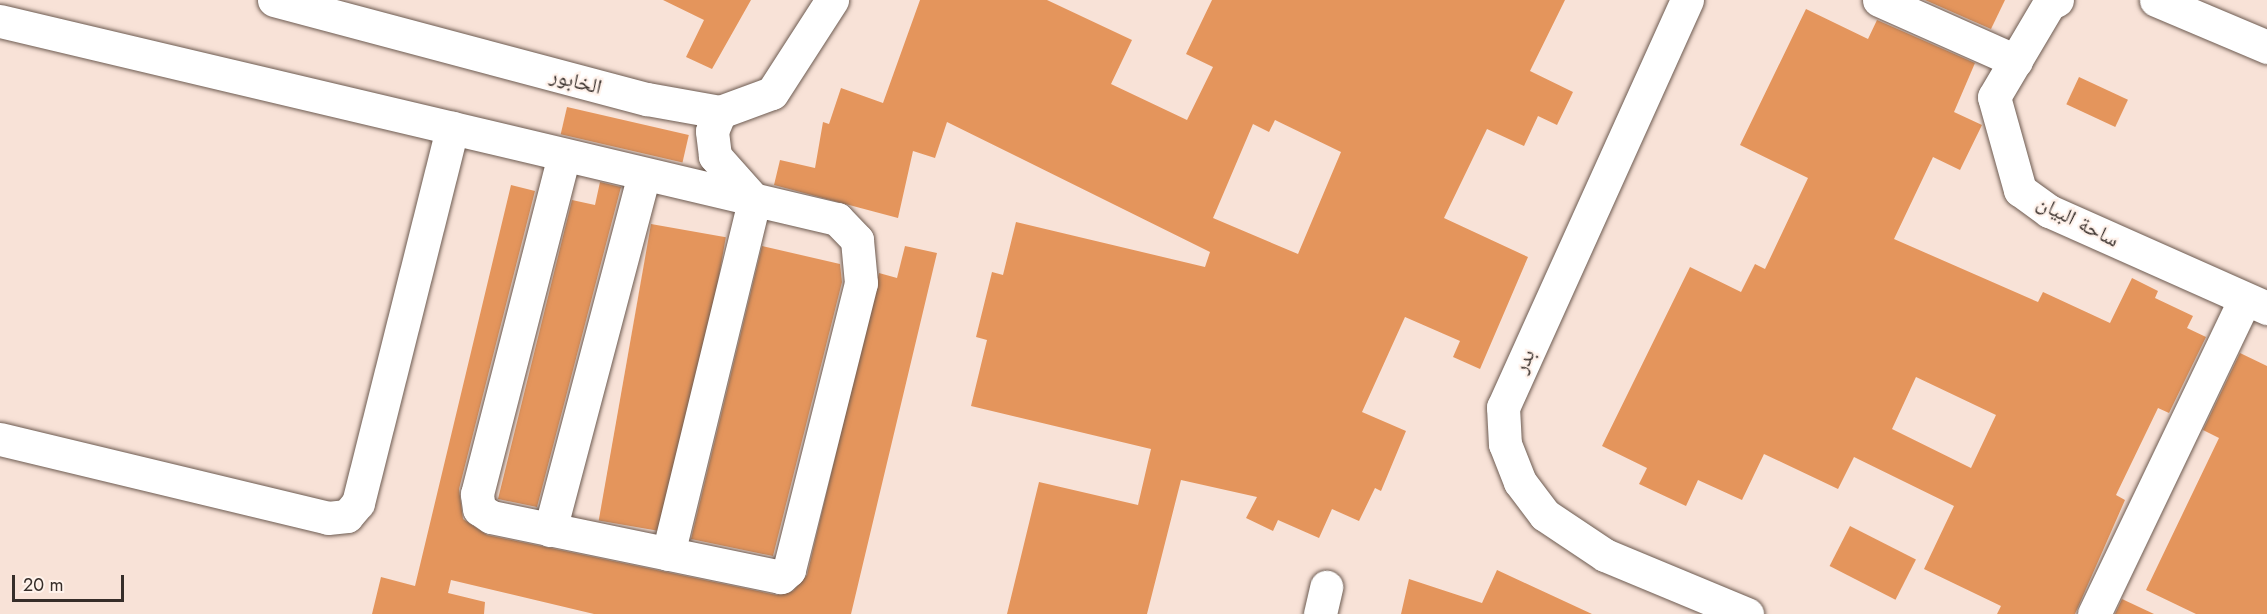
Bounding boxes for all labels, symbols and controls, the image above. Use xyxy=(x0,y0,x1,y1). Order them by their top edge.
street label: الخابور xyxy=(548,62,604,100)
street label: ساحة البيان xyxy=(2033,190,2123,252)
street label: بدر xyxy=(1508,345,1540,377)
scale bar xyxy=(15,563,128,601)
text: 20 m xyxy=(23,572,63,598)

